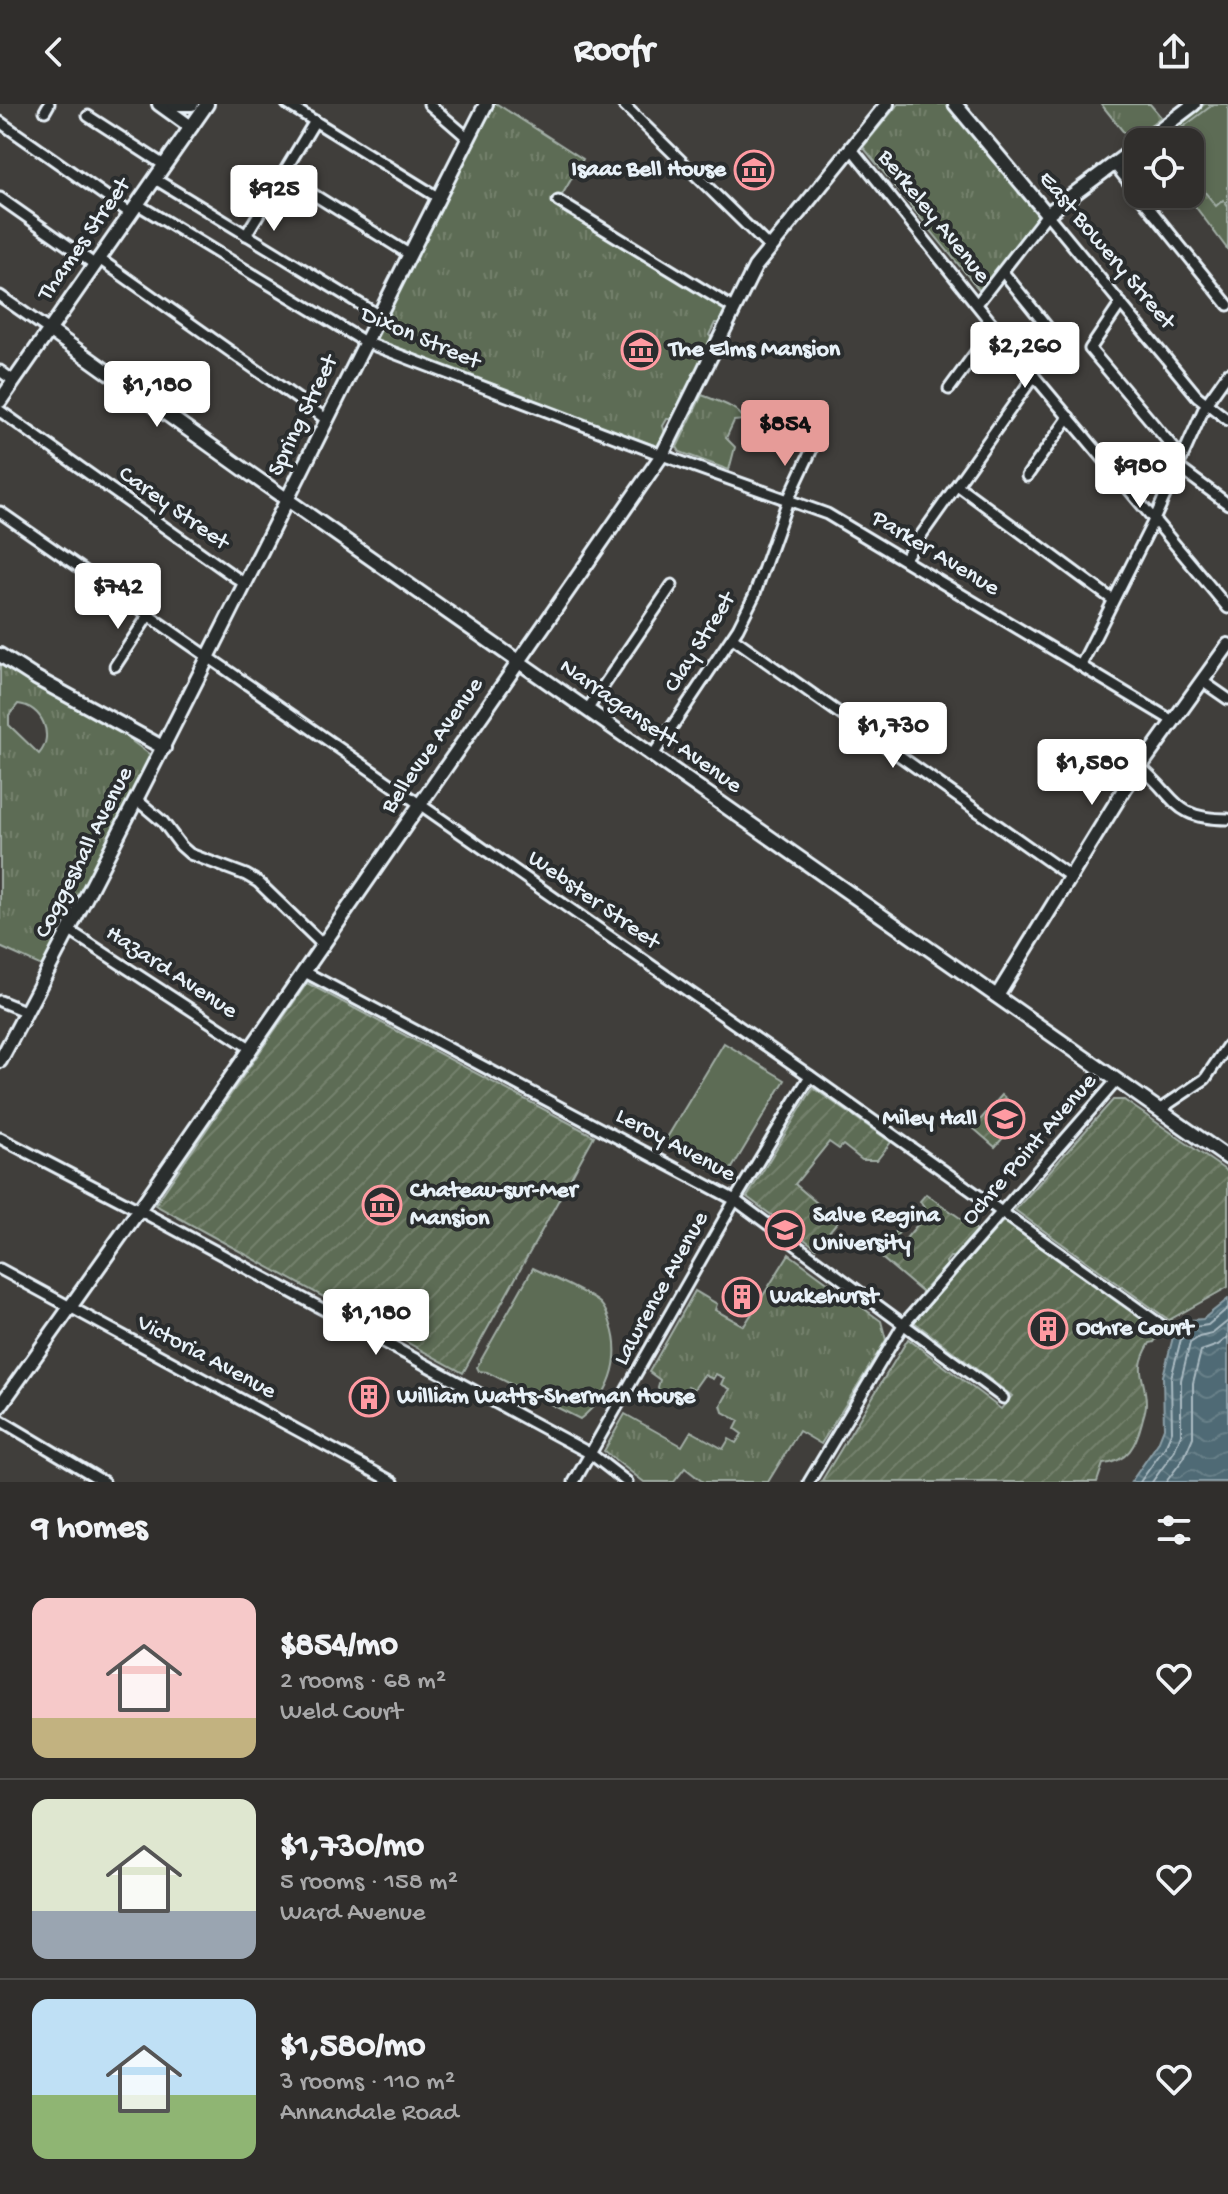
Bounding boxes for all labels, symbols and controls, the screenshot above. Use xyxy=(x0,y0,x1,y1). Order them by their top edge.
icon: back xyxy=(32,30,76,74)
icon: share xyxy=(1152,30,1196,74)
text: Roofr xyxy=(574,31,654,74)
map controls xyxy=(1124,128,1204,208)
button: locate xyxy=(1124,128,1204,208)
street label: Berkeley Avenue xyxy=(870,144,996,290)
museum icon: Isaac Bell House xyxy=(733,149,775,191)
place label: Isaac Bell House xyxy=(571,156,728,185)
pin: $925 xyxy=(227,165,321,233)
street label: East Bowery Street xyxy=(1031,166,1182,338)
street label: Thames Street xyxy=(31,171,139,309)
text: $925 xyxy=(248,175,300,206)
street label: Dixon Street xyxy=(354,300,486,378)
pin: $2,260 xyxy=(960,322,1090,390)
museum icon: The Elms Mansion xyxy=(620,329,662,371)
text: $2,260 xyxy=(988,332,1062,363)
place label: The Elms Mansion xyxy=(667,336,841,365)
street label: Spring Street xyxy=(262,349,347,481)
pin: $1,180 xyxy=(92,361,222,429)
text: $1,180 xyxy=(122,371,192,402)
pin: $854 xyxy=(738,400,832,468)
text: $854 xyxy=(759,410,811,441)
pin: $980 xyxy=(1093,442,1187,510)
text: $980 xyxy=(1113,452,1167,483)
street label: Carey Street xyxy=(112,460,236,559)
street label: Parker Avenue xyxy=(865,504,1005,604)
pin: $742 xyxy=(71,563,165,631)
text: $742 xyxy=(93,573,143,604)
street label: Clay Street xyxy=(659,585,744,699)
street label: Narragansett Avenue xyxy=(553,653,747,801)
street label: Bellevue Avenue xyxy=(375,672,491,821)
pin: $1,730 xyxy=(828,702,958,770)
text: $1,730 xyxy=(857,712,929,743)
pin: $1,580 xyxy=(1027,739,1157,807)
text: $1,580 xyxy=(1055,749,1129,780)
street label: Coggeshall Avenue xyxy=(29,762,141,944)
street label: Webster Street xyxy=(521,845,666,958)
street label: Hazard Avenue xyxy=(100,920,243,1027)
street label: Ochre Point Avenue xyxy=(956,1068,1104,1232)
school or university icon: Miley Hall xyxy=(984,1098,1026,1140)
street label: Leroy Avenue xyxy=(610,1102,741,1190)
place label: Miley Hall xyxy=(882,1105,977,1134)
place label: Chateau-sur-Mer Mansion xyxy=(410,1177,580,1234)
museum icon: Chateau-sur-Mer Mansion xyxy=(361,1184,403,1226)
place label: Salve Regina University xyxy=(813,1202,942,1259)
street label: Lawrence Avenue xyxy=(608,1206,717,1371)
school or university icon: Salve Regina University xyxy=(764,1209,806,1251)
building icon: Wakehurst xyxy=(721,1276,763,1318)
place label: Wakehurst xyxy=(769,1283,880,1312)
pin: $1,180 xyxy=(311,1289,441,1357)
text: $1,180 xyxy=(341,1299,411,1330)
building icon: Ochre Court xyxy=(1027,1308,1069,1350)
street label: Victoria Avenue xyxy=(130,1309,281,1407)
place label: Ochre Court xyxy=(1076,1315,1195,1344)
building icon: William Watts-Sherman House xyxy=(348,1376,390,1418)
place label: William Watts-Sherman House xyxy=(396,1383,697,1412)
icon: filters xyxy=(1152,1508,1196,1552)
text: 9 homes xyxy=(32,1510,147,1550)
text: $854/mo xyxy=(280,1627,398,1667)
icon: home xyxy=(96,1630,192,1726)
icon: heart xyxy=(1152,1656,1196,1700)
text: 2 rooms · 68 m² xyxy=(280,1667,446,1698)
text: Weld Court xyxy=(280,1698,402,1729)
text: $1,730/mo xyxy=(280,1828,424,1868)
icon: home xyxy=(96,1831,192,1927)
icon: heart xyxy=(1152,1857,1196,1901)
text: 5 rooms · 158 m² xyxy=(280,1868,458,1899)
text: Ward Avenue xyxy=(280,1899,425,1930)
text: $1,580/mo xyxy=(280,2028,425,2068)
icon: home xyxy=(96,2031,192,2127)
icon: heart xyxy=(1152,2057,1196,2101)
text: 3 rooms · 110 m² xyxy=(280,2068,455,2099)
text: Annandale Road xyxy=(280,2099,459,2130)

